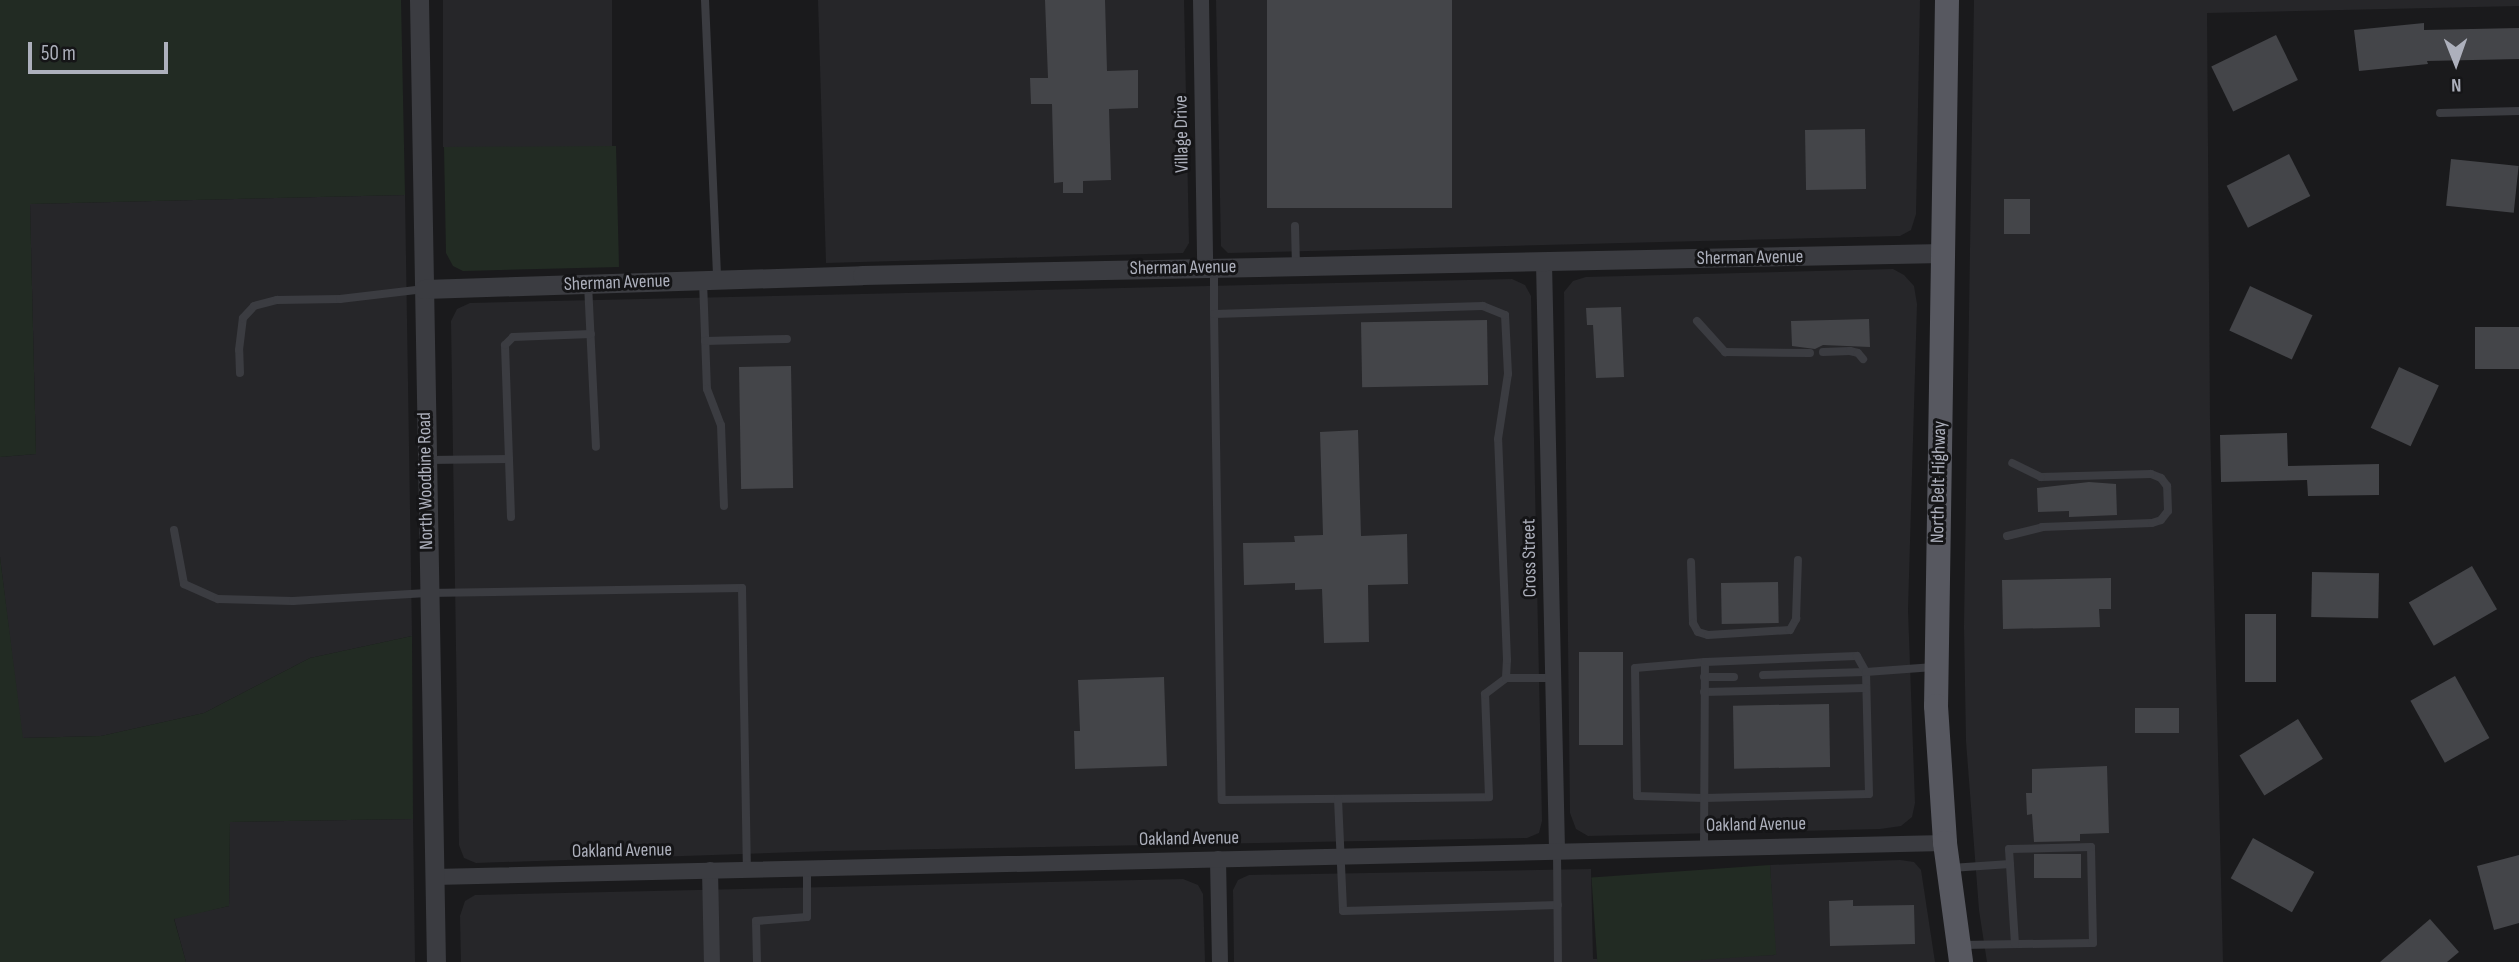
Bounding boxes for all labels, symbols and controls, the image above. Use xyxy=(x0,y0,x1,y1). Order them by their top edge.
scale bar xyxy=(32,28,172,72)
north arrow xyxy=(2421,28,2491,98)
text: 50 m xyxy=(41,41,76,66)
text: N xyxy=(2451,73,2462,96)
street label: Village Drive xyxy=(1170,95,1194,173)
street label: Sherman Avenue xyxy=(1697,246,1803,270)
street label: Sherman Avenue xyxy=(1130,256,1236,280)
street label: Sherman Avenue xyxy=(563,270,671,296)
street label: North Woodbine Road xyxy=(413,412,439,550)
street label: North Belt Highway xyxy=(1927,421,1951,543)
street label: Cross Street xyxy=(1518,518,1542,598)
street label: Oakland Avenue xyxy=(1706,813,1806,837)
street label: Oakland Avenue xyxy=(1139,827,1239,851)
street label: Oakland Avenue xyxy=(572,839,672,863)

